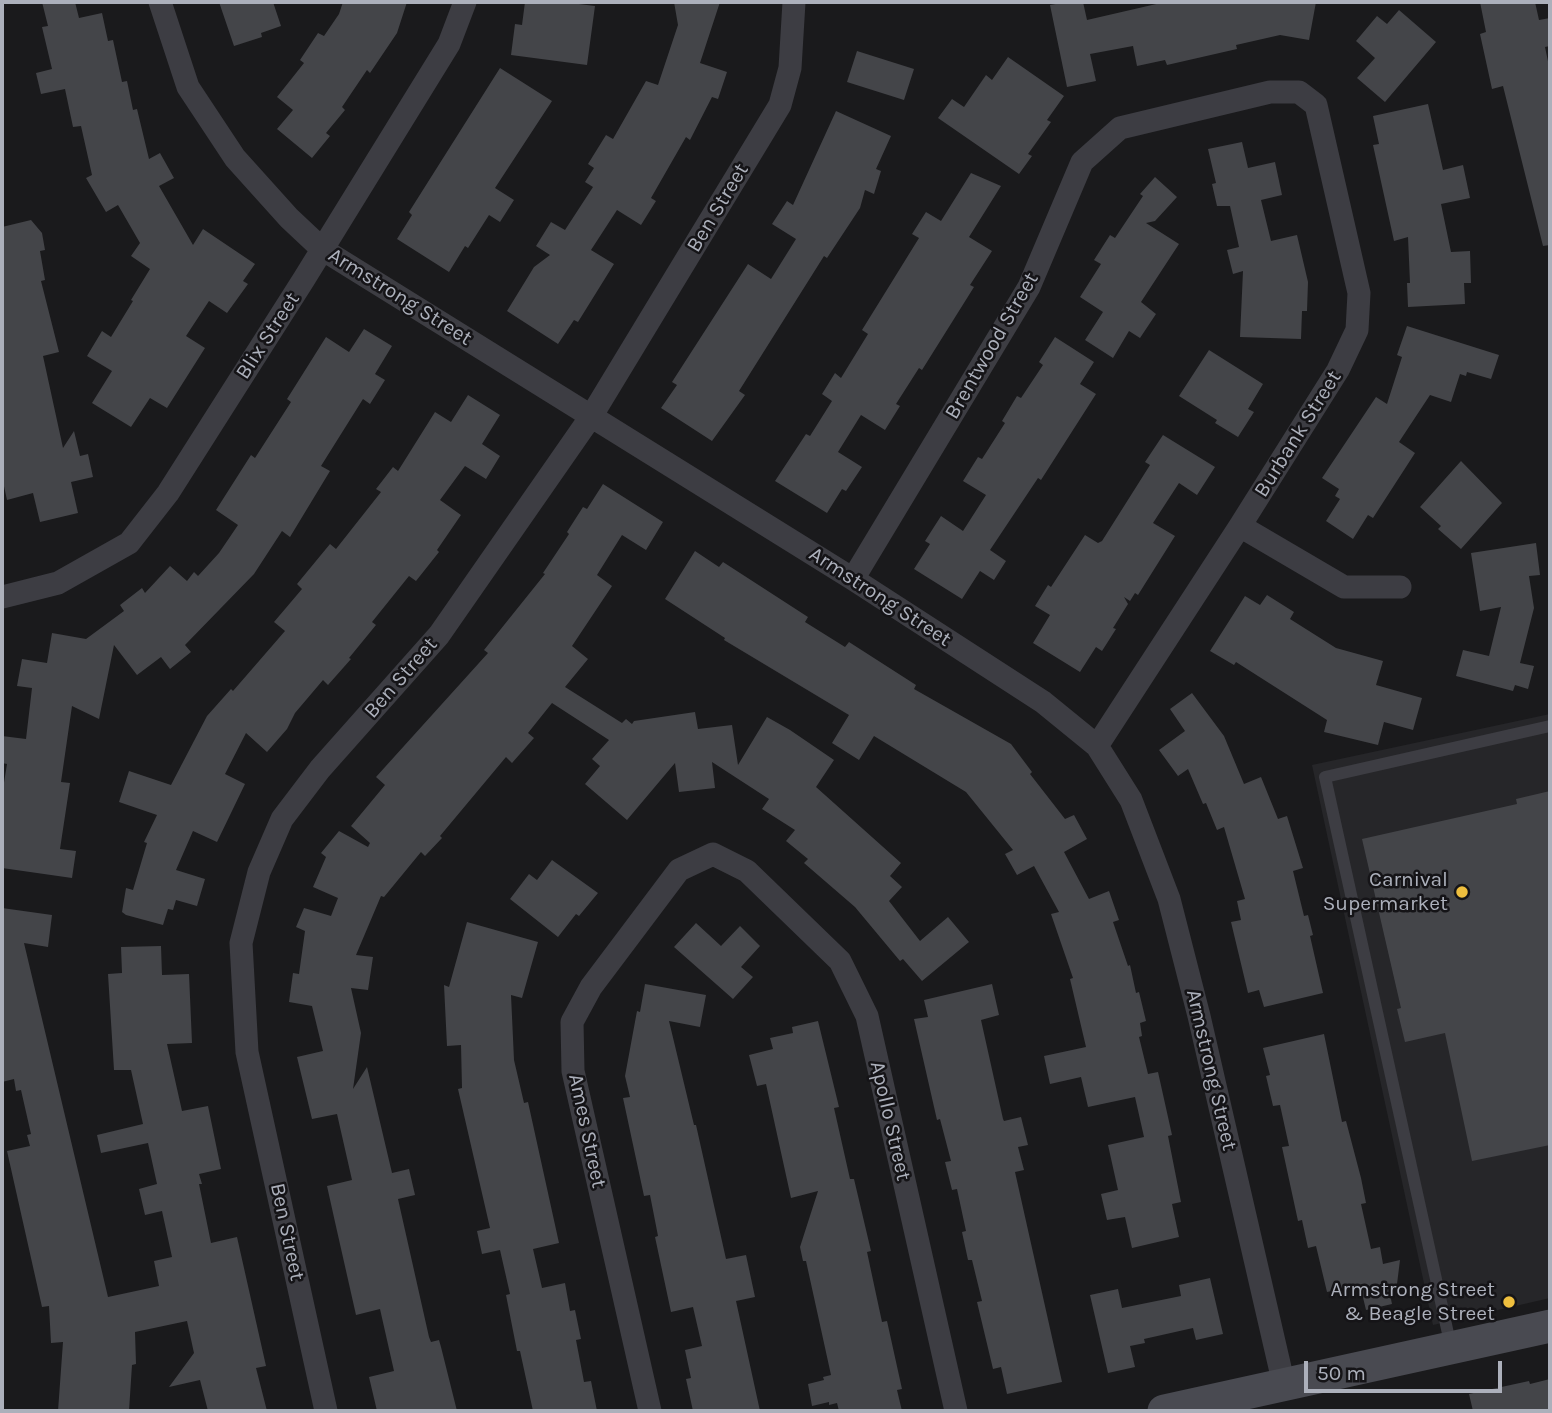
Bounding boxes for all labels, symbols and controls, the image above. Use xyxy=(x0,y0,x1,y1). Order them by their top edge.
street label: Ben Street xyxy=(682,159,754,257)
street label: Armstrong Street xyxy=(324,243,476,351)
street label: Brentwood Street xyxy=(940,268,1044,424)
street label: Blix Street xyxy=(231,288,305,384)
street label: Burbank Street xyxy=(1249,366,1347,502)
street label: Armstrong Street xyxy=(804,542,956,652)
street label: Ben Street xyxy=(359,632,443,724)
place label: Carnival Supermarket xyxy=(1323,867,1448,917)
marker: Carnival Supermarket xyxy=(1454,884,1470,900)
street label: Armstrong Street xyxy=(1180,987,1242,1153)
street label: Apollo Street xyxy=(864,1059,916,1183)
street label: Ames Street xyxy=(563,1072,611,1190)
street label: Ben Street xyxy=(264,1181,310,1283)
place label: Armstrong Street & Beagle Street xyxy=(1331,1277,1495,1327)
marker: Armstrong Street & Beagle Street xyxy=(1501,1294,1517,1310)
scale bar xyxy=(1307,1346,1505,1390)
text: 50 m xyxy=(1317,1361,1366,1385)

